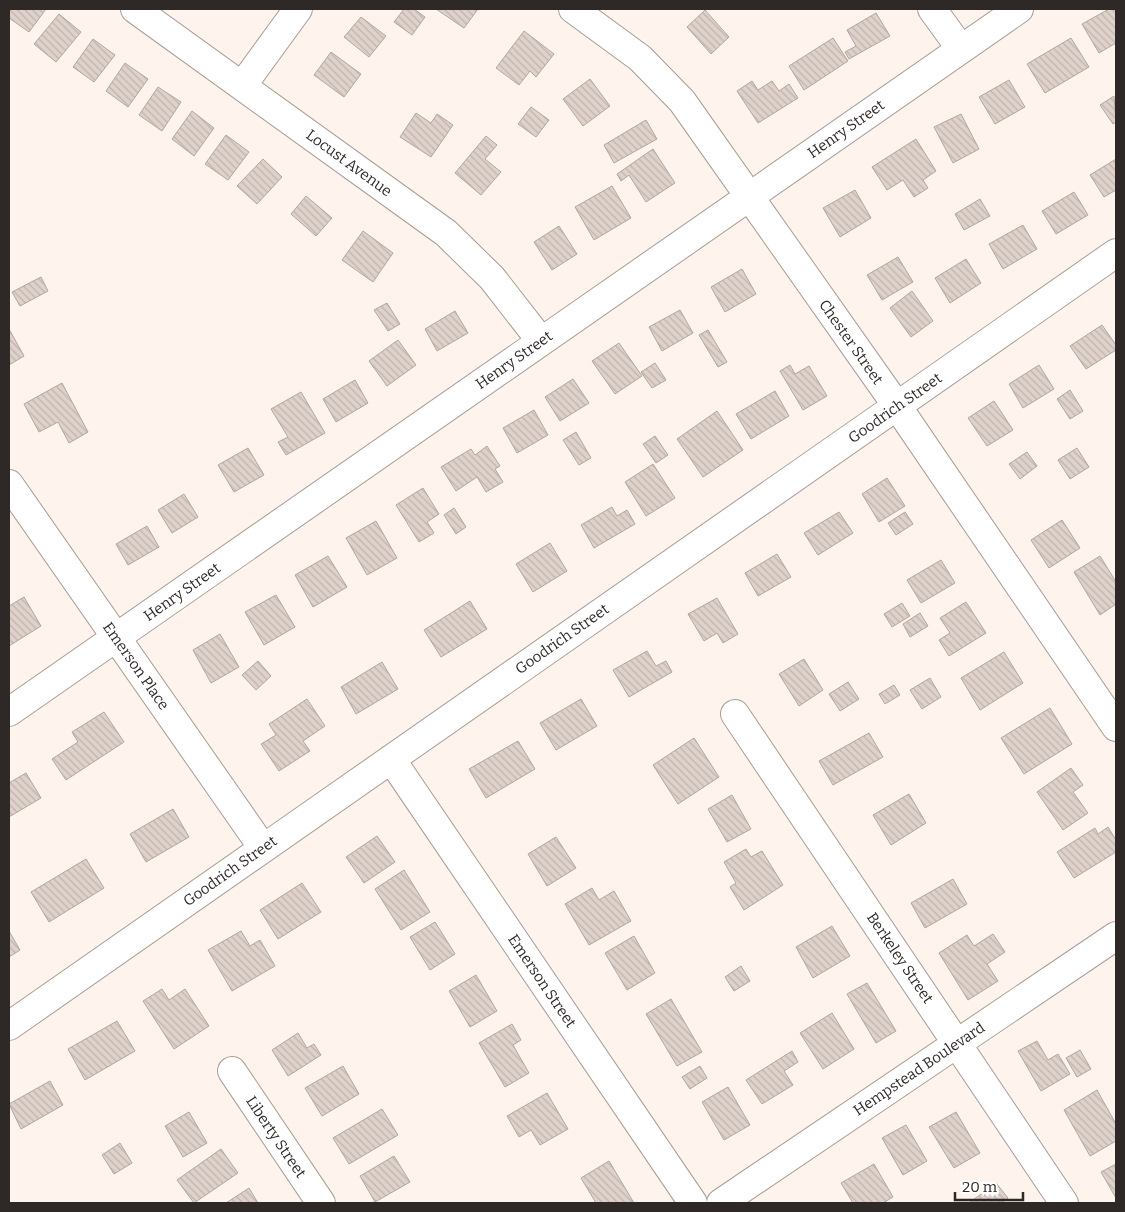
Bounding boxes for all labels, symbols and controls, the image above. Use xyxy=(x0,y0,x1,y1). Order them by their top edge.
street label: Henry Street xyxy=(804,96,888,162)
street label: Locust Avenue xyxy=(303,126,395,200)
street label: Chester Street xyxy=(815,296,887,388)
street label: Henry Street xyxy=(472,327,556,393)
street label: Goodrich Street xyxy=(845,369,946,447)
street label: Henry Street xyxy=(140,559,224,625)
street label: Goodrich Street xyxy=(512,600,613,678)
street label: Emerson Place xyxy=(99,619,173,713)
street label: Goodrich Street xyxy=(180,832,281,910)
street label: Berkeley Street xyxy=(863,909,937,1007)
street label: Emerson Street xyxy=(504,931,580,1032)
street label: Hempstead Boulevard xyxy=(850,1018,988,1120)
street label: Liberty Street xyxy=(242,1093,310,1182)
scale bar xyxy=(955,1170,1022,1202)
text: 20 m xyxy=(962,1178,998,1196)

